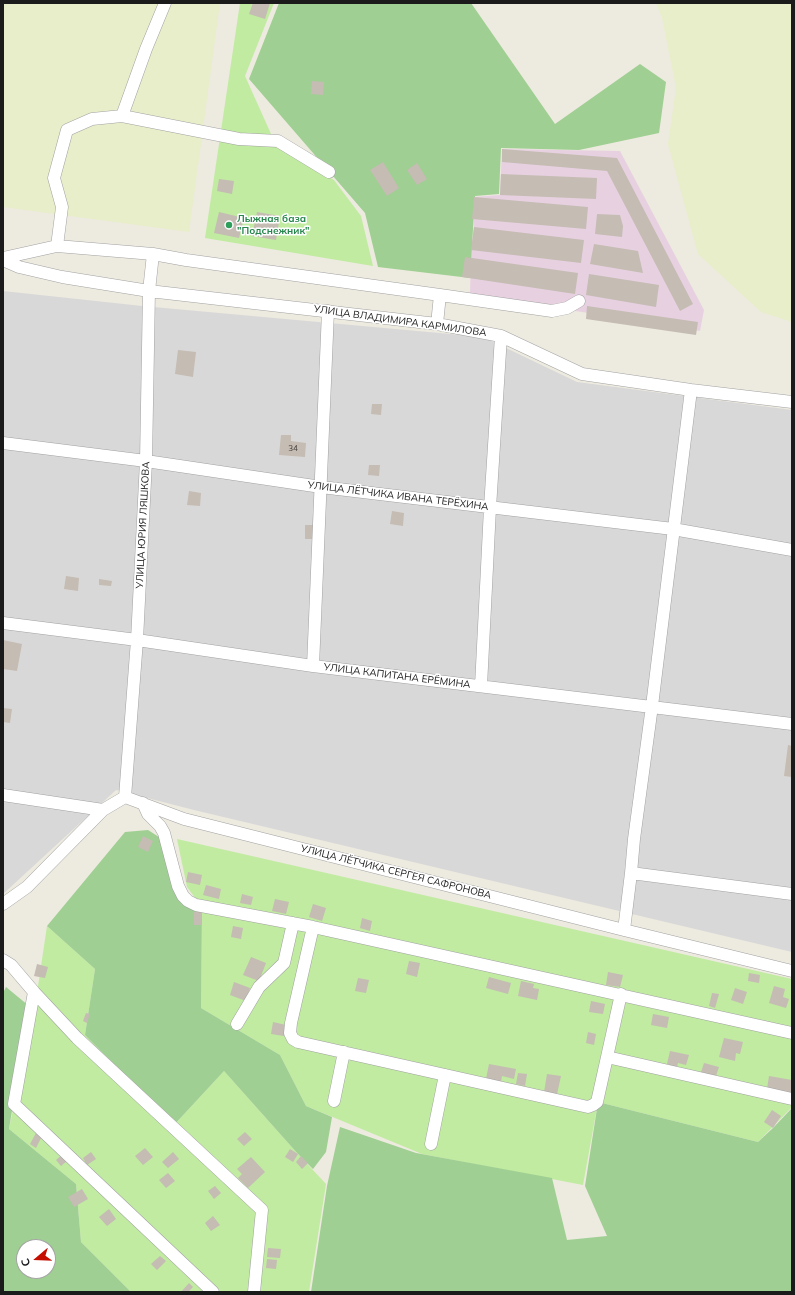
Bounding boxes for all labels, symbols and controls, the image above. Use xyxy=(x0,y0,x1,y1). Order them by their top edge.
place label: Лыжная база "Подснежник" xyxy=(237,213,310,236)
marker: Лыжная база "Подснежник" xyxy=(224,220,234,230)
street label: УЛИЦА ВЛАДИМИРА КАРМИЛОВА xyxy=(313,303,487,339)
house number: 34 xyxy=(288,444,298,454)
street label: УЛИЦА ЮРИЯ ЛЯШКОВА xyxy=(134,461,152,589)
street label: УЛИЦА ЛЁТЧИКА ИВАНА ТЕРЁХИНА xyxy=(307,479,489,513)
street label: УЛИЦА КАПИТАНА ЕРЁМИНА xyxy=(323,661,471,691)
street label: УЛИЦА ЛЁТЧИКА СЕРГЕЯ САФРОНОВА xyxy=(299,842,493,902)
north arrow xyxy=(16,1239,56,1279)
text: С xyxy=(18,1257,33,1268)

